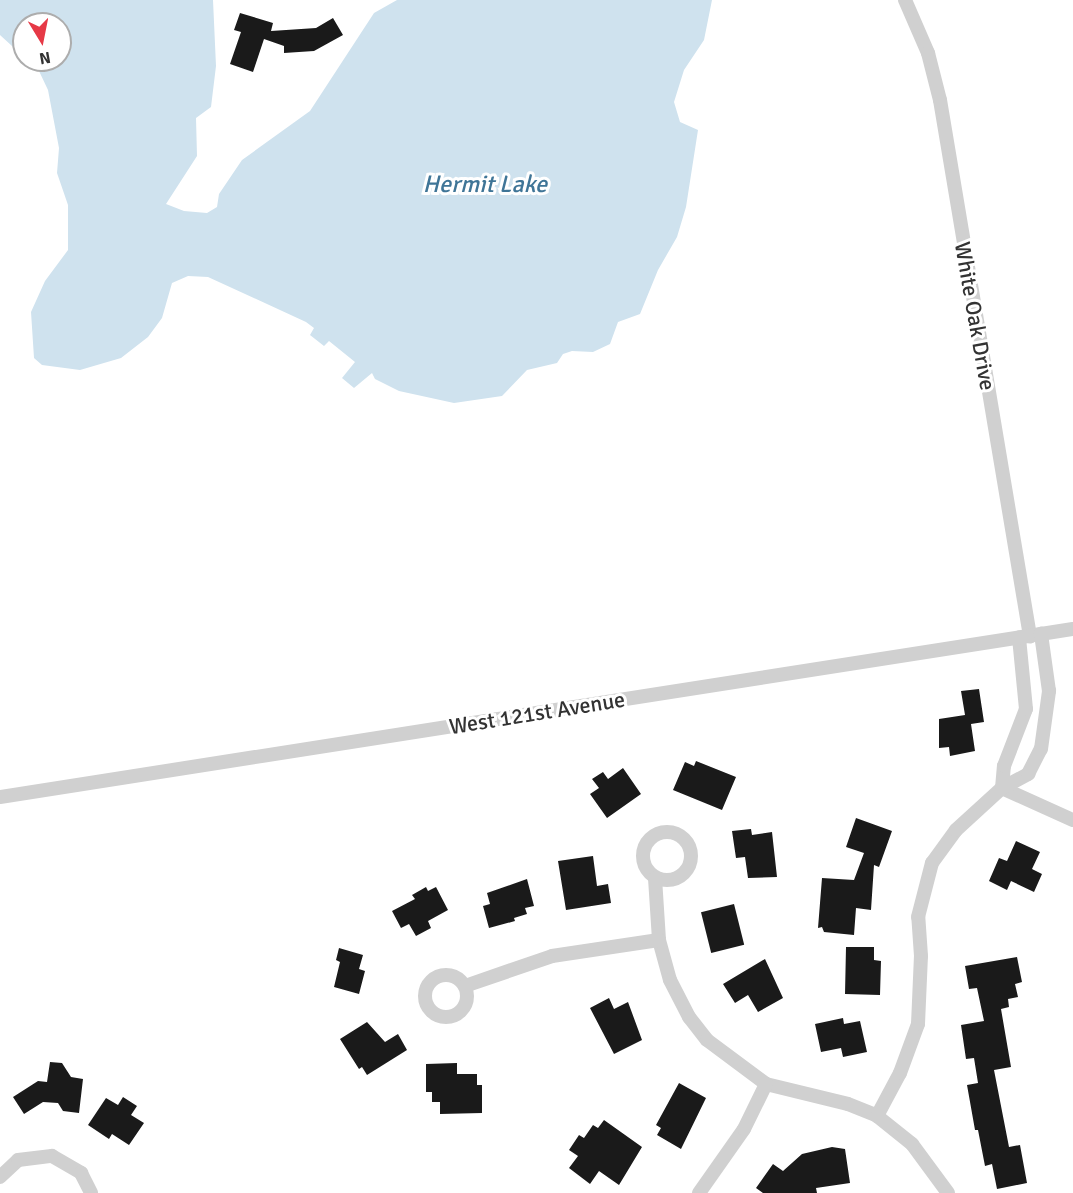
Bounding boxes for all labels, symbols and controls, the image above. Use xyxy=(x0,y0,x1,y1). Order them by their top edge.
north arrow xyxy=(12,12,72,72)
text: N xyxy=(38,47,52,69)
water label: Hermit Lake xyxy=(423,171,547,199)
street label: White Oak Drive xyxy=(949,240,1001,392)
street label: West 121st Avenue xyxy=(447,686,627,740)

